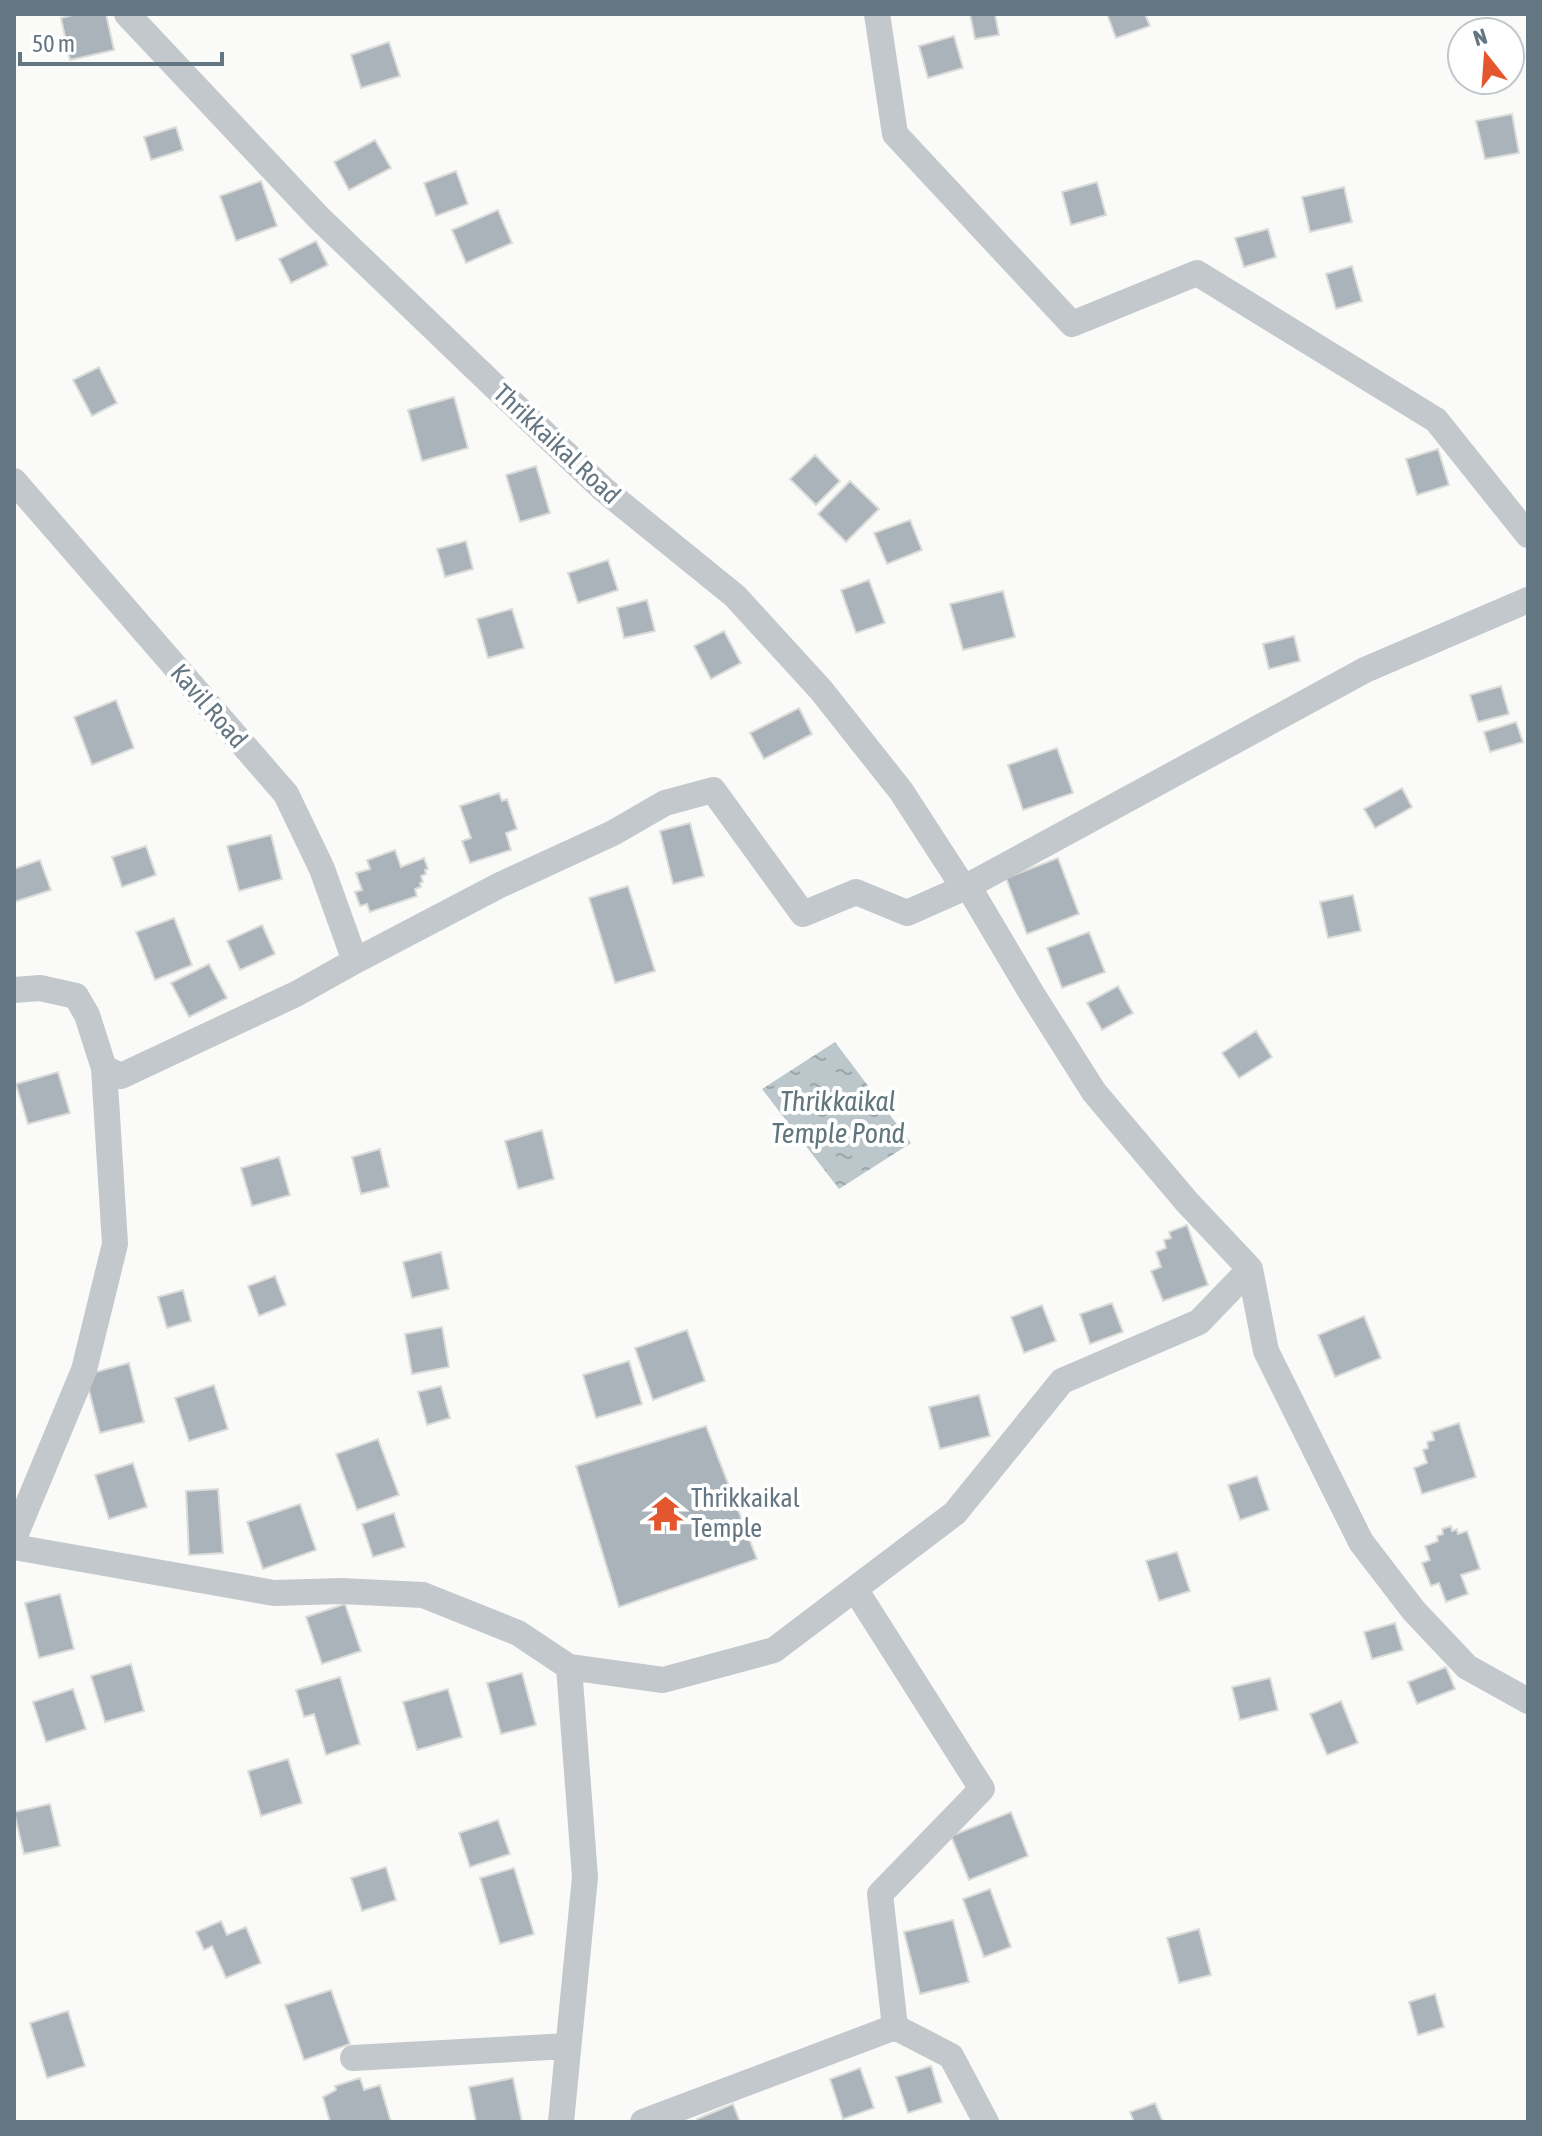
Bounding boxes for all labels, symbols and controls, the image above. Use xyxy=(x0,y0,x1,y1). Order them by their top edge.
scale bar xyxy=(20,16,222,66)
north arrow xyxy=(1446,16,1526,96)
text: N xyxy=(1470,23,1490,51)
text: 50 m xyxy=(32,30,75,57)
street label: Thrikkaikal Road xyxy=(488,378,626,510)
street label: Kavil Road xyxy=(165,658,253,754)
water label: Thrikkaikal Temple Pond xyxy=(771,1085,905,1149)
place label: Thrikkaikal Temple xyxy=(691,1483,800,1543)
temple icon: Thrikkaikal Temple xyxy=(646,1494,684,1532)

